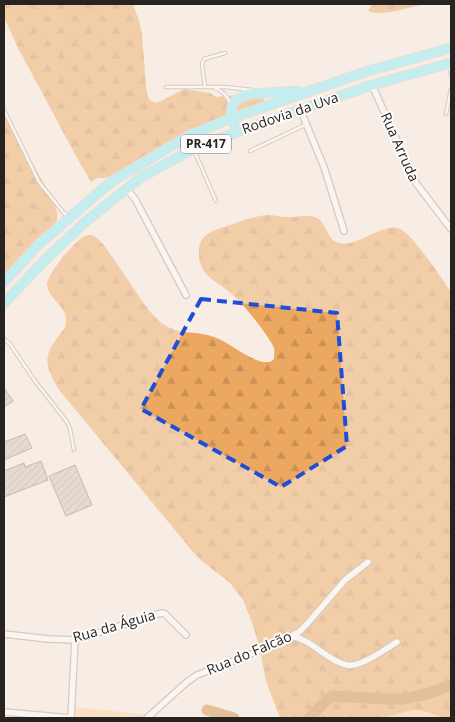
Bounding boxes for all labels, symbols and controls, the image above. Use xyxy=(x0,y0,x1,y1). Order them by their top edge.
street label: Rodovia da Uva xyxy=(239,87,341,138)
street label: Rua Arruda xyxy=(377,109,424,184)
road number: PR-417 xyxy=(181,134,231,154)
street label: Rua da Águia xyxy=(70,605,157,646)
street label: Rua do Falcão xyxy=(203,626,294,679)

